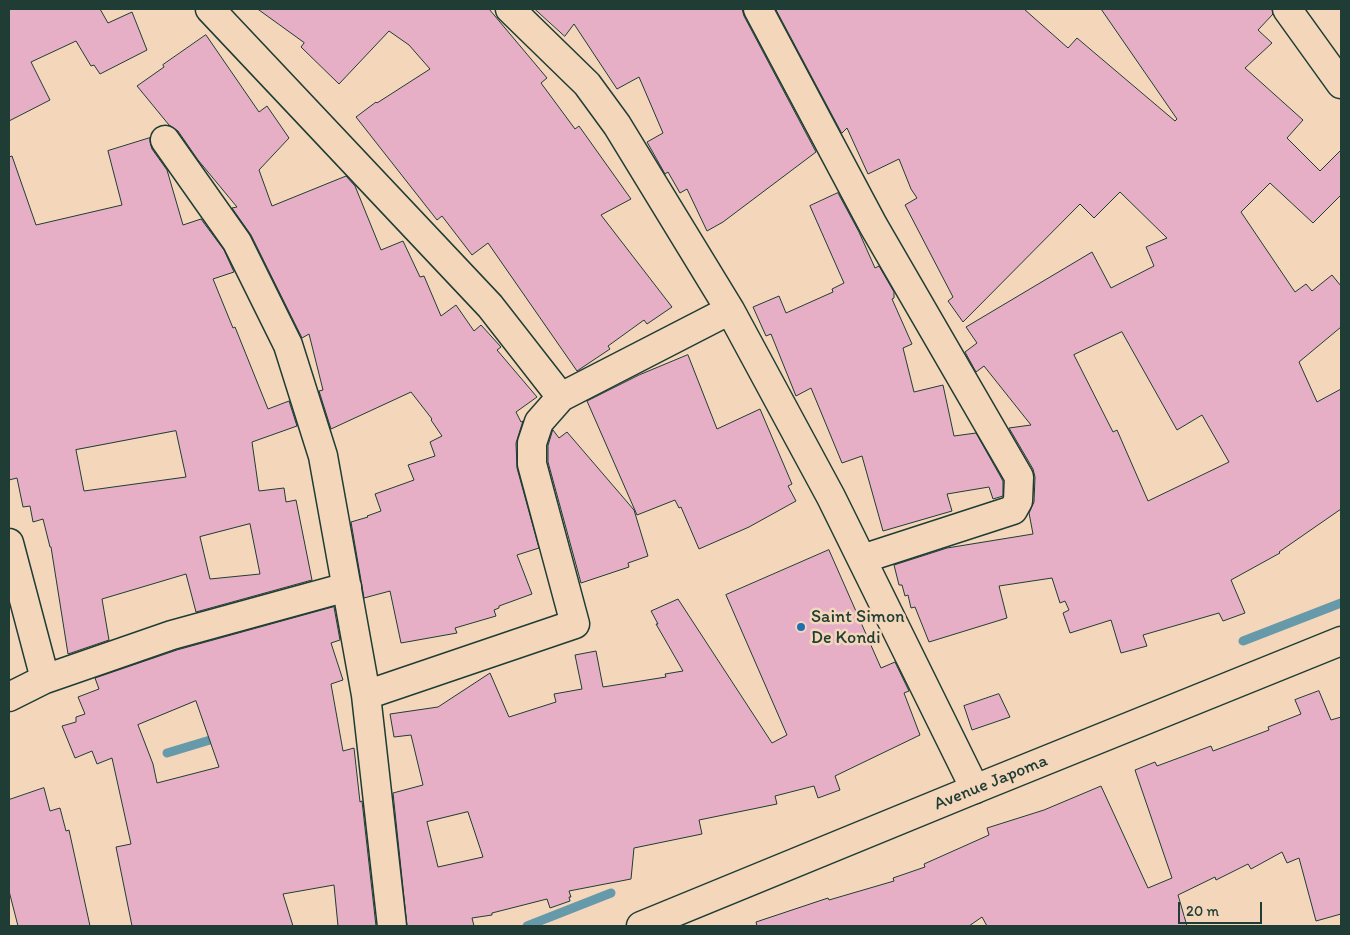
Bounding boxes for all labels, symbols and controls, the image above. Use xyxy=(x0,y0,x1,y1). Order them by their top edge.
place label: Saint Simon De Kondi xyxy=(811,606,905,649)
marker: Saint Simon De Kondi xyxy=(795,621,807,633)
street label: Avenue Japoma xyxy=(931,750,1051,816)
scale bar xyxy=(1180,892,1264,924)
text: 20 m xyxy=(1186,902,1219,920)

